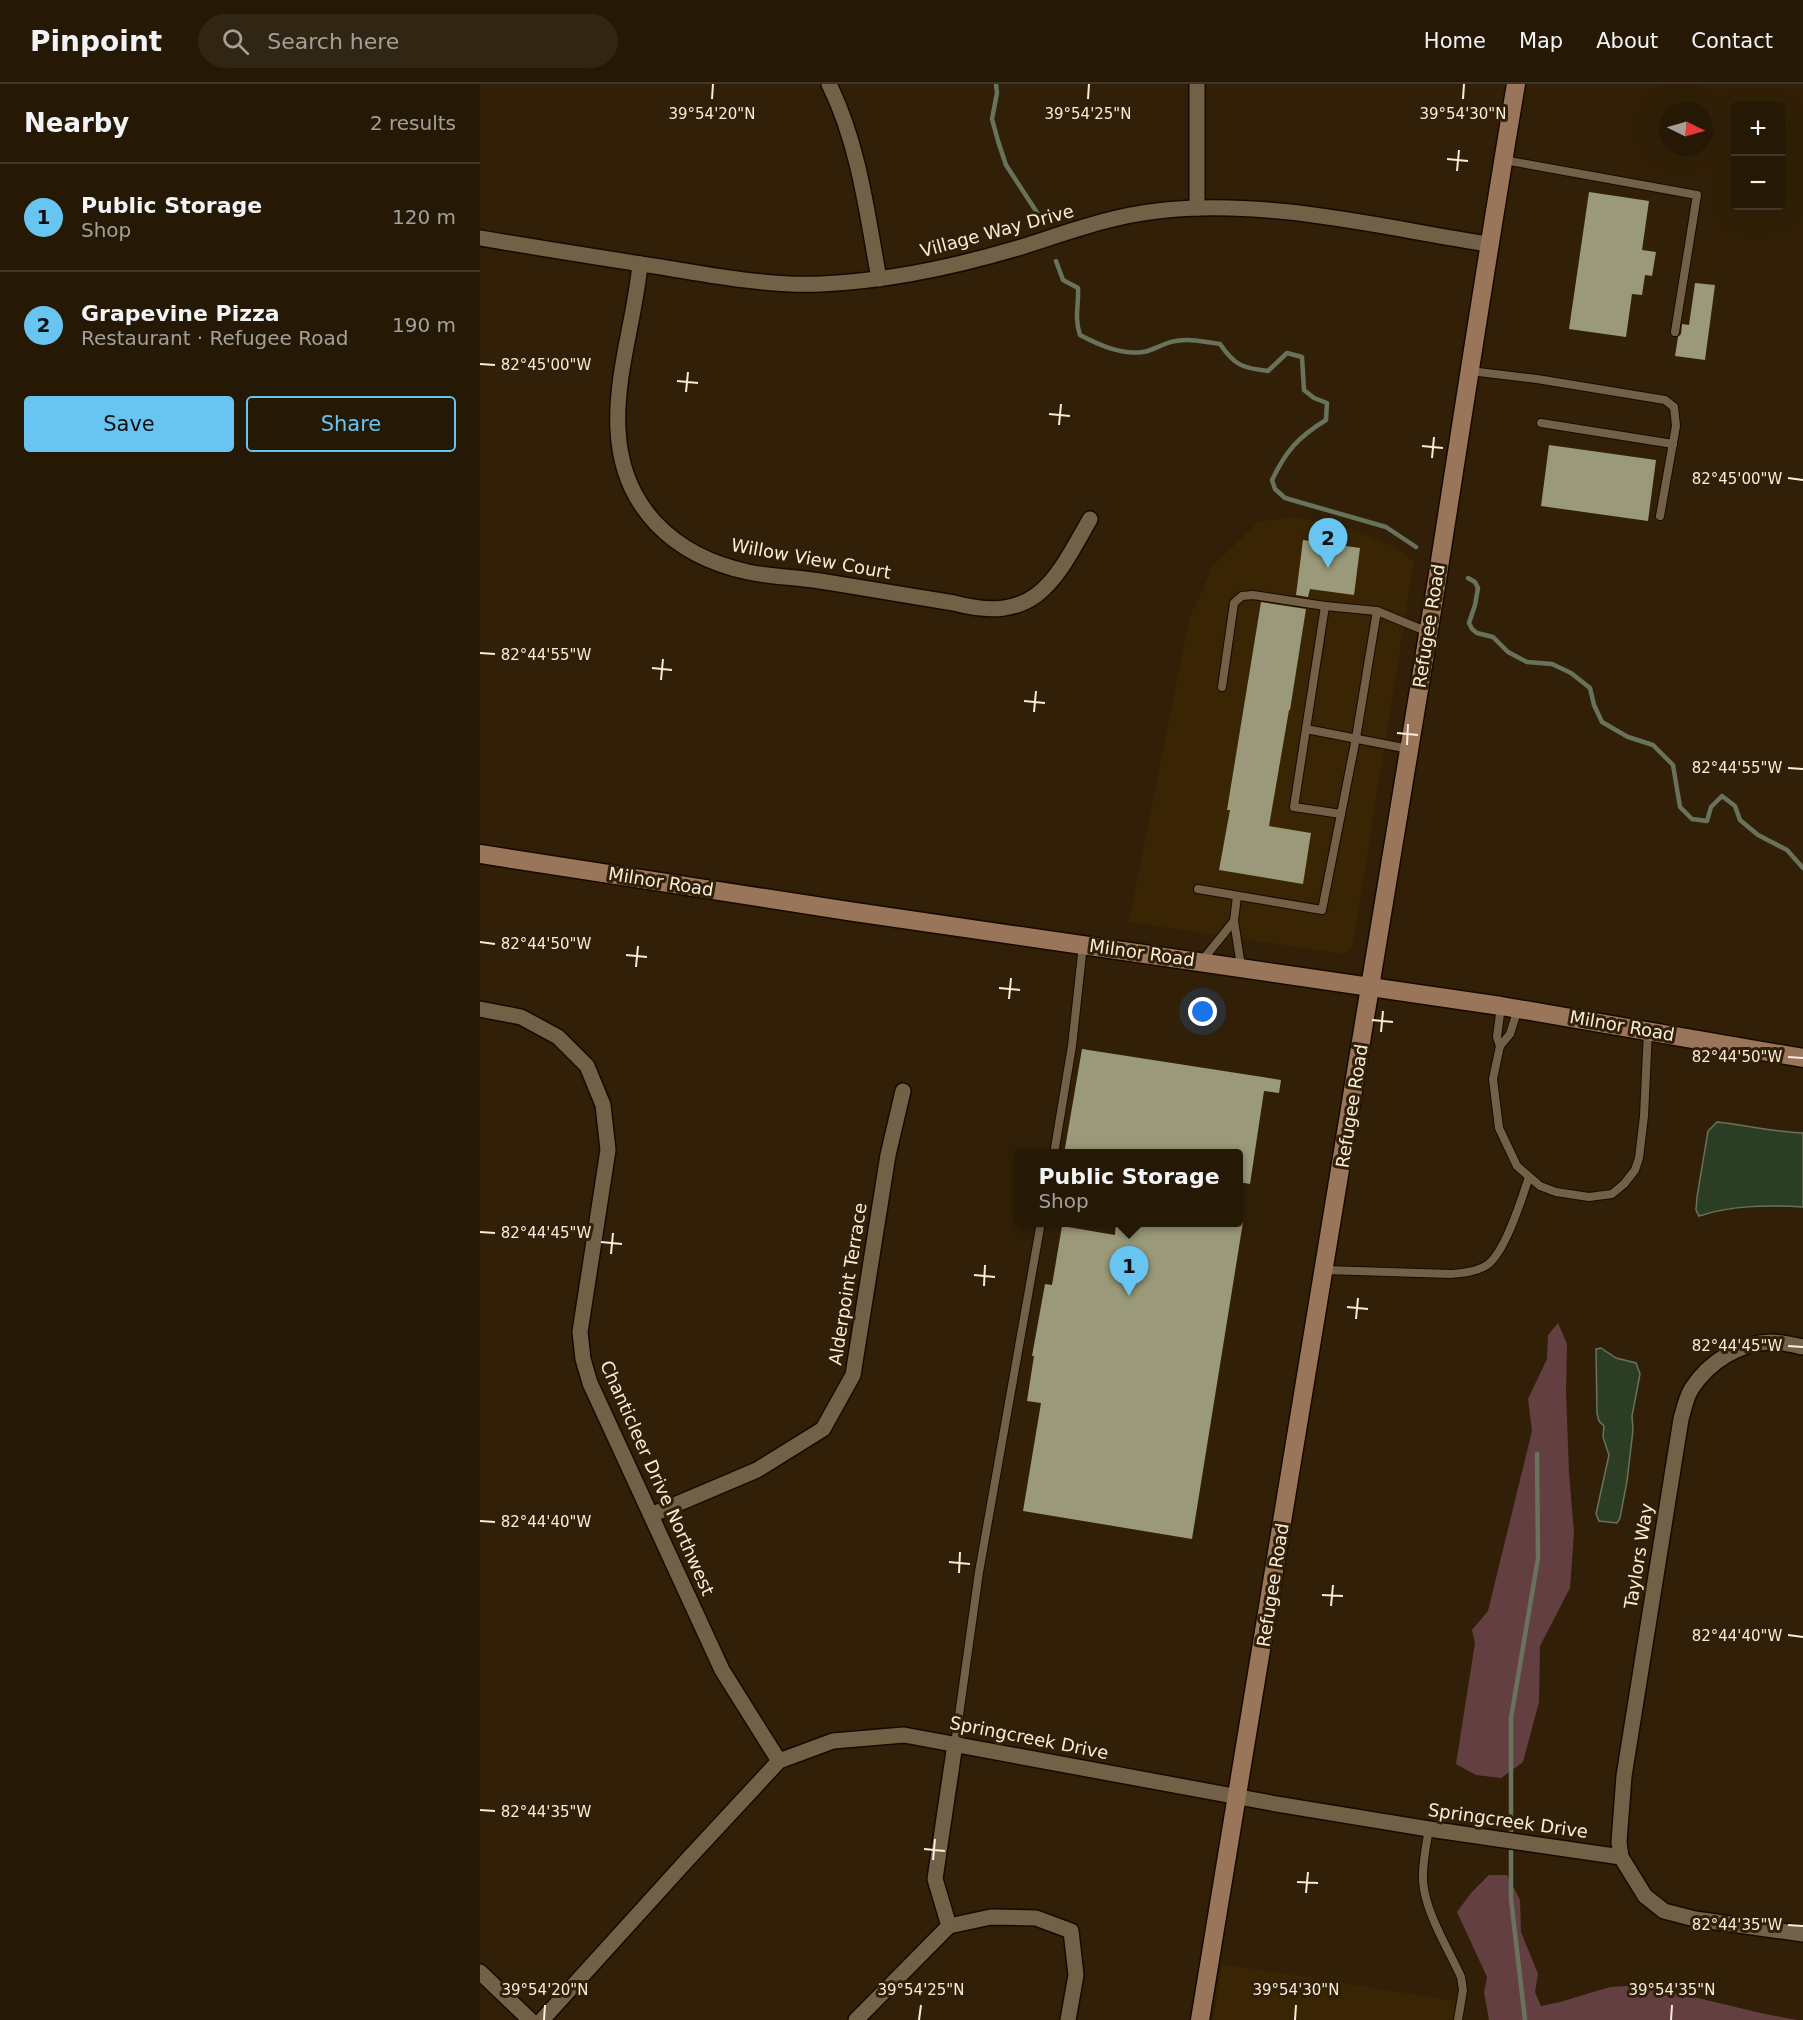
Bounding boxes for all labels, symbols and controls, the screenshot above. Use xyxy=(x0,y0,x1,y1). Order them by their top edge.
search box xyxy=(198,14,618,68)
text: Pinpoint xyxy=(30,25,162,58)
icon: search xyxy=(219,25,252,58)
text: Search here xyxy=(267,29,399,54)
text: Home xyxy=(1424,29,1486,53)
text: Map xyxy=(1519,29,1563,53)
text: About xyxy=(1596,29,1658,53)
text: Contact xyxy=(1691,29,1773,53)
north arrow xyxy=(1659,102,1713,156)
map controls xyxy=(1731,102,1785,210)
button: + xyxy=(1731,102,1785,156)
text: 39°54'20"N xyxy=(668,105,756,123)
text: 39°54'25"N xyxy=(1044,105,1132,123)
text: 39°54'30"N xyxy=(1419,105,1507,123)
text: Nearby xyxy=(24,108,129,138)
text: 2 results xyxy=(370,111,456,135)
button: − xyxy=(1731,156,1785,210)
text: Public Storage xyxy=(81,193,262,218)
street label: Village Way Drive xyxy=(918,200,1076,261)
text: 1 xyxy=(37,205,50,229)
text: 120 m xyxy=(392,205,456,229)
text: Shop xyxy=(81,218,131,242)
text: Grapevine Pizza xyxy=(81,301,280,326)
text: 2 xyxy=(37,313,50,337)
text: 190 m xyxy=(392,313,456,337)
text: Restaurant · Refugee Road xyxy=(81,326,348,350)
text: 82°45'00"W xyxy=(501,356,591,374)
button: Save xyxy=(24,396,234,452)
button: Share xyxy=(246,396,456,452)
text: 82°45'00"W xyxy=(1692,470,1782,488)
pin: 2 xyxy=(1308,518,1348,568)
street label: Willow View Court xyxy=(730,534,893,583)
street label: Refugee Road xyxy=(1408,563,1449,689)
text: 82°44'55"W xyxy=(501,646,591,664)
text: 82°44'55"W xyxy=(1692,759,1782,777)
street label: Milnor Road xyxy=(607,863,715,900)
text: 82°44'50"W xyxy=(501,935,591,953)
street label: Milnor Road xyxy=(1088,935,1196,970)
your location xyxy=(1188,997,1217,1026)
street label: Milnor Road xyxy=(1568,1006,1676,1045)
street label: Refugee Road xyxy=(1331,1043,1372,1169)
text: 82°44'50"W xyxy=(1692,1048,1782,1066)
popup xyxy=(1015,1149,1243,1227)
text: Public Storage xyxy=(1038,1164,1220,1189)
text: Shop xyxy=(1038,1189,1089,1213)
street label: Alderpoint Terrace xyxy=(824,1201,871,1367)
text: 82°44'45"W xyxy=(501,1224,591,1242)
pin: 1 xyxy=(1110,1246,1148,1296)
text: 82°44'45"W xyxy=(1692,1337,1782,1355)
street label: Chanticleer Drive Northwest xyxy=(596,1357,719,1599)
street label: Taylors Way xyxy=(1620,1501,1657,1611)
text: 82°44'40"W xyxy=(501,1513,591,1531)
street label: Refugee Road xyxy=(1252,1522,1293,1648)
text: 82°44'40"W xyxy=(1692,1627,1782,1645)
street label: Springcreek Drive xyxy=(948,1712,1110,1763)
street label: Springcreek Drive xyxy=(1427,1799,1589,1842)
text: 82°44'35"W xyxy=(501,1803,591,1821)
text: 82°44'35"W xyxy=(1692,1916,1782,1934)
text: 39°54'20"N xyxy=(501,1981,589,1999)
text: 39°54'25"N xyxy=(877,1981,965,1999)
text: 39°54'30"N xyxy=(1252,1981,1340,1999)
text: 39°54'35"N xyxy=(1628,1981,1716,1999)

